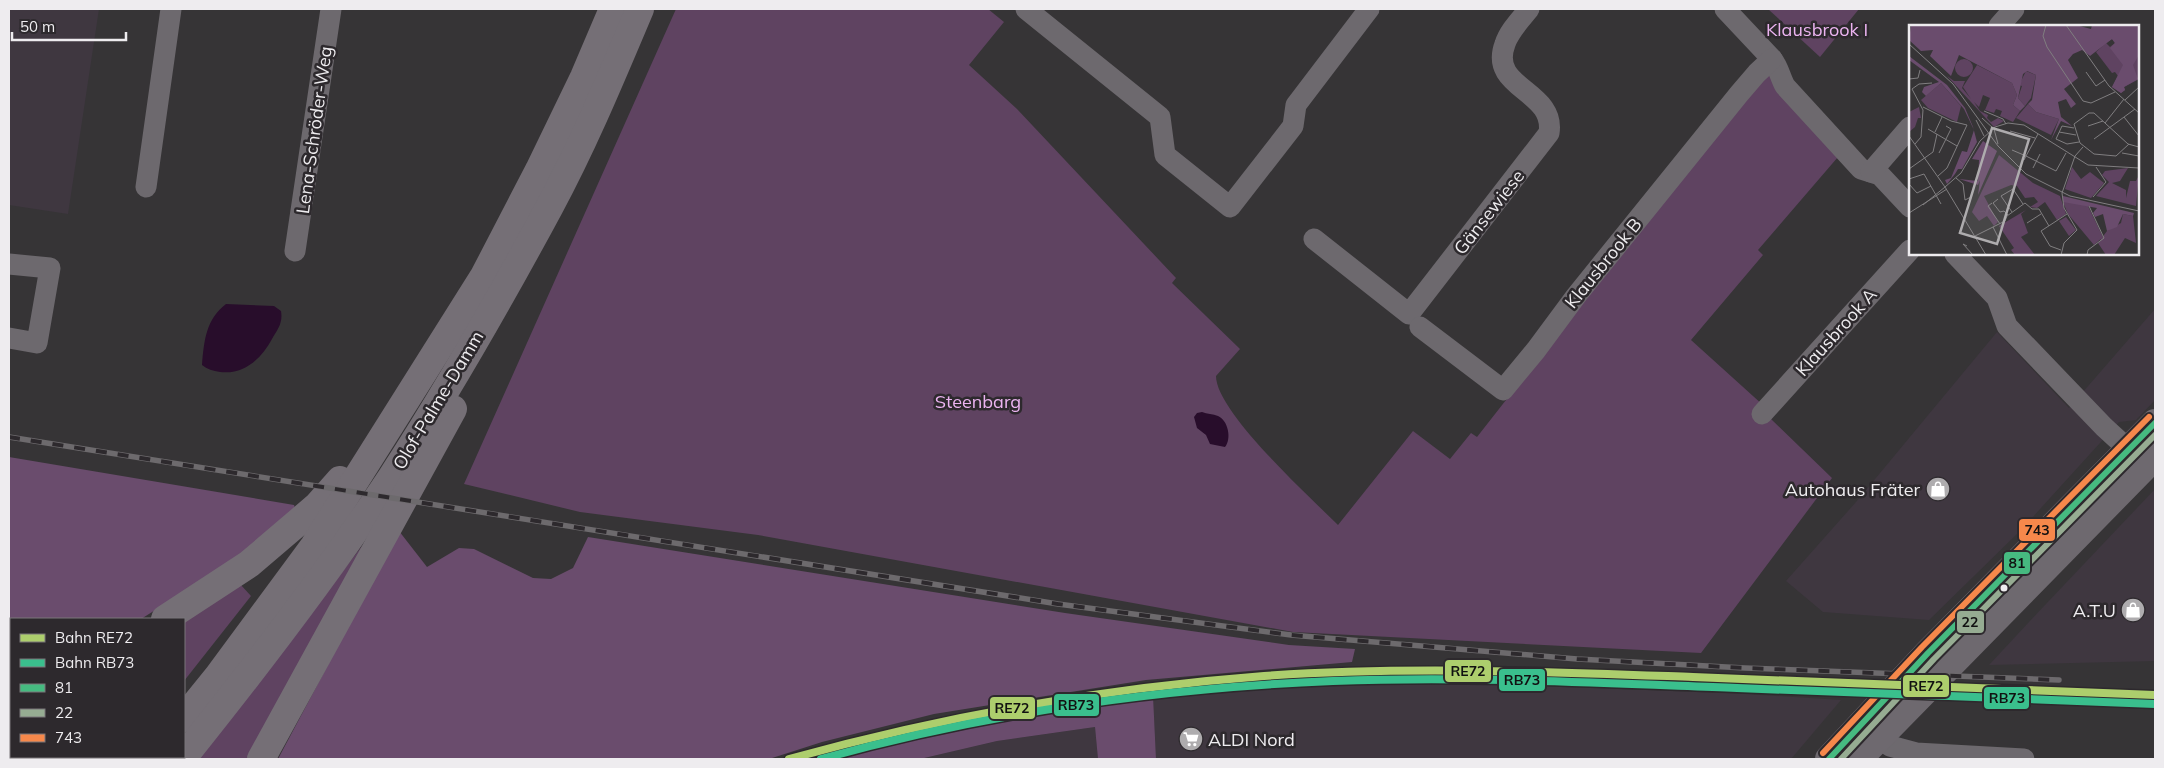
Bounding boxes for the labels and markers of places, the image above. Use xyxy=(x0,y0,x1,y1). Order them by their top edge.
shop icon: Autohaus Fräter xyxy=(1925,476,1951,502)
place label: Autohaus Fräter xyxy=(1785,478,1920,501)
unlabelled marker xyxy=(1999,583,2009,593)
shop icon: A.T.U xyxy=(2120,597,2146,623)
place label: A.T.U xyxy=(2073,599,2116,622)
supermarket icon: ALDI Nord xyxy=(1178,726,1204,752)
place label: ALDI Nord xyxy=(1208,728,1295,751)

